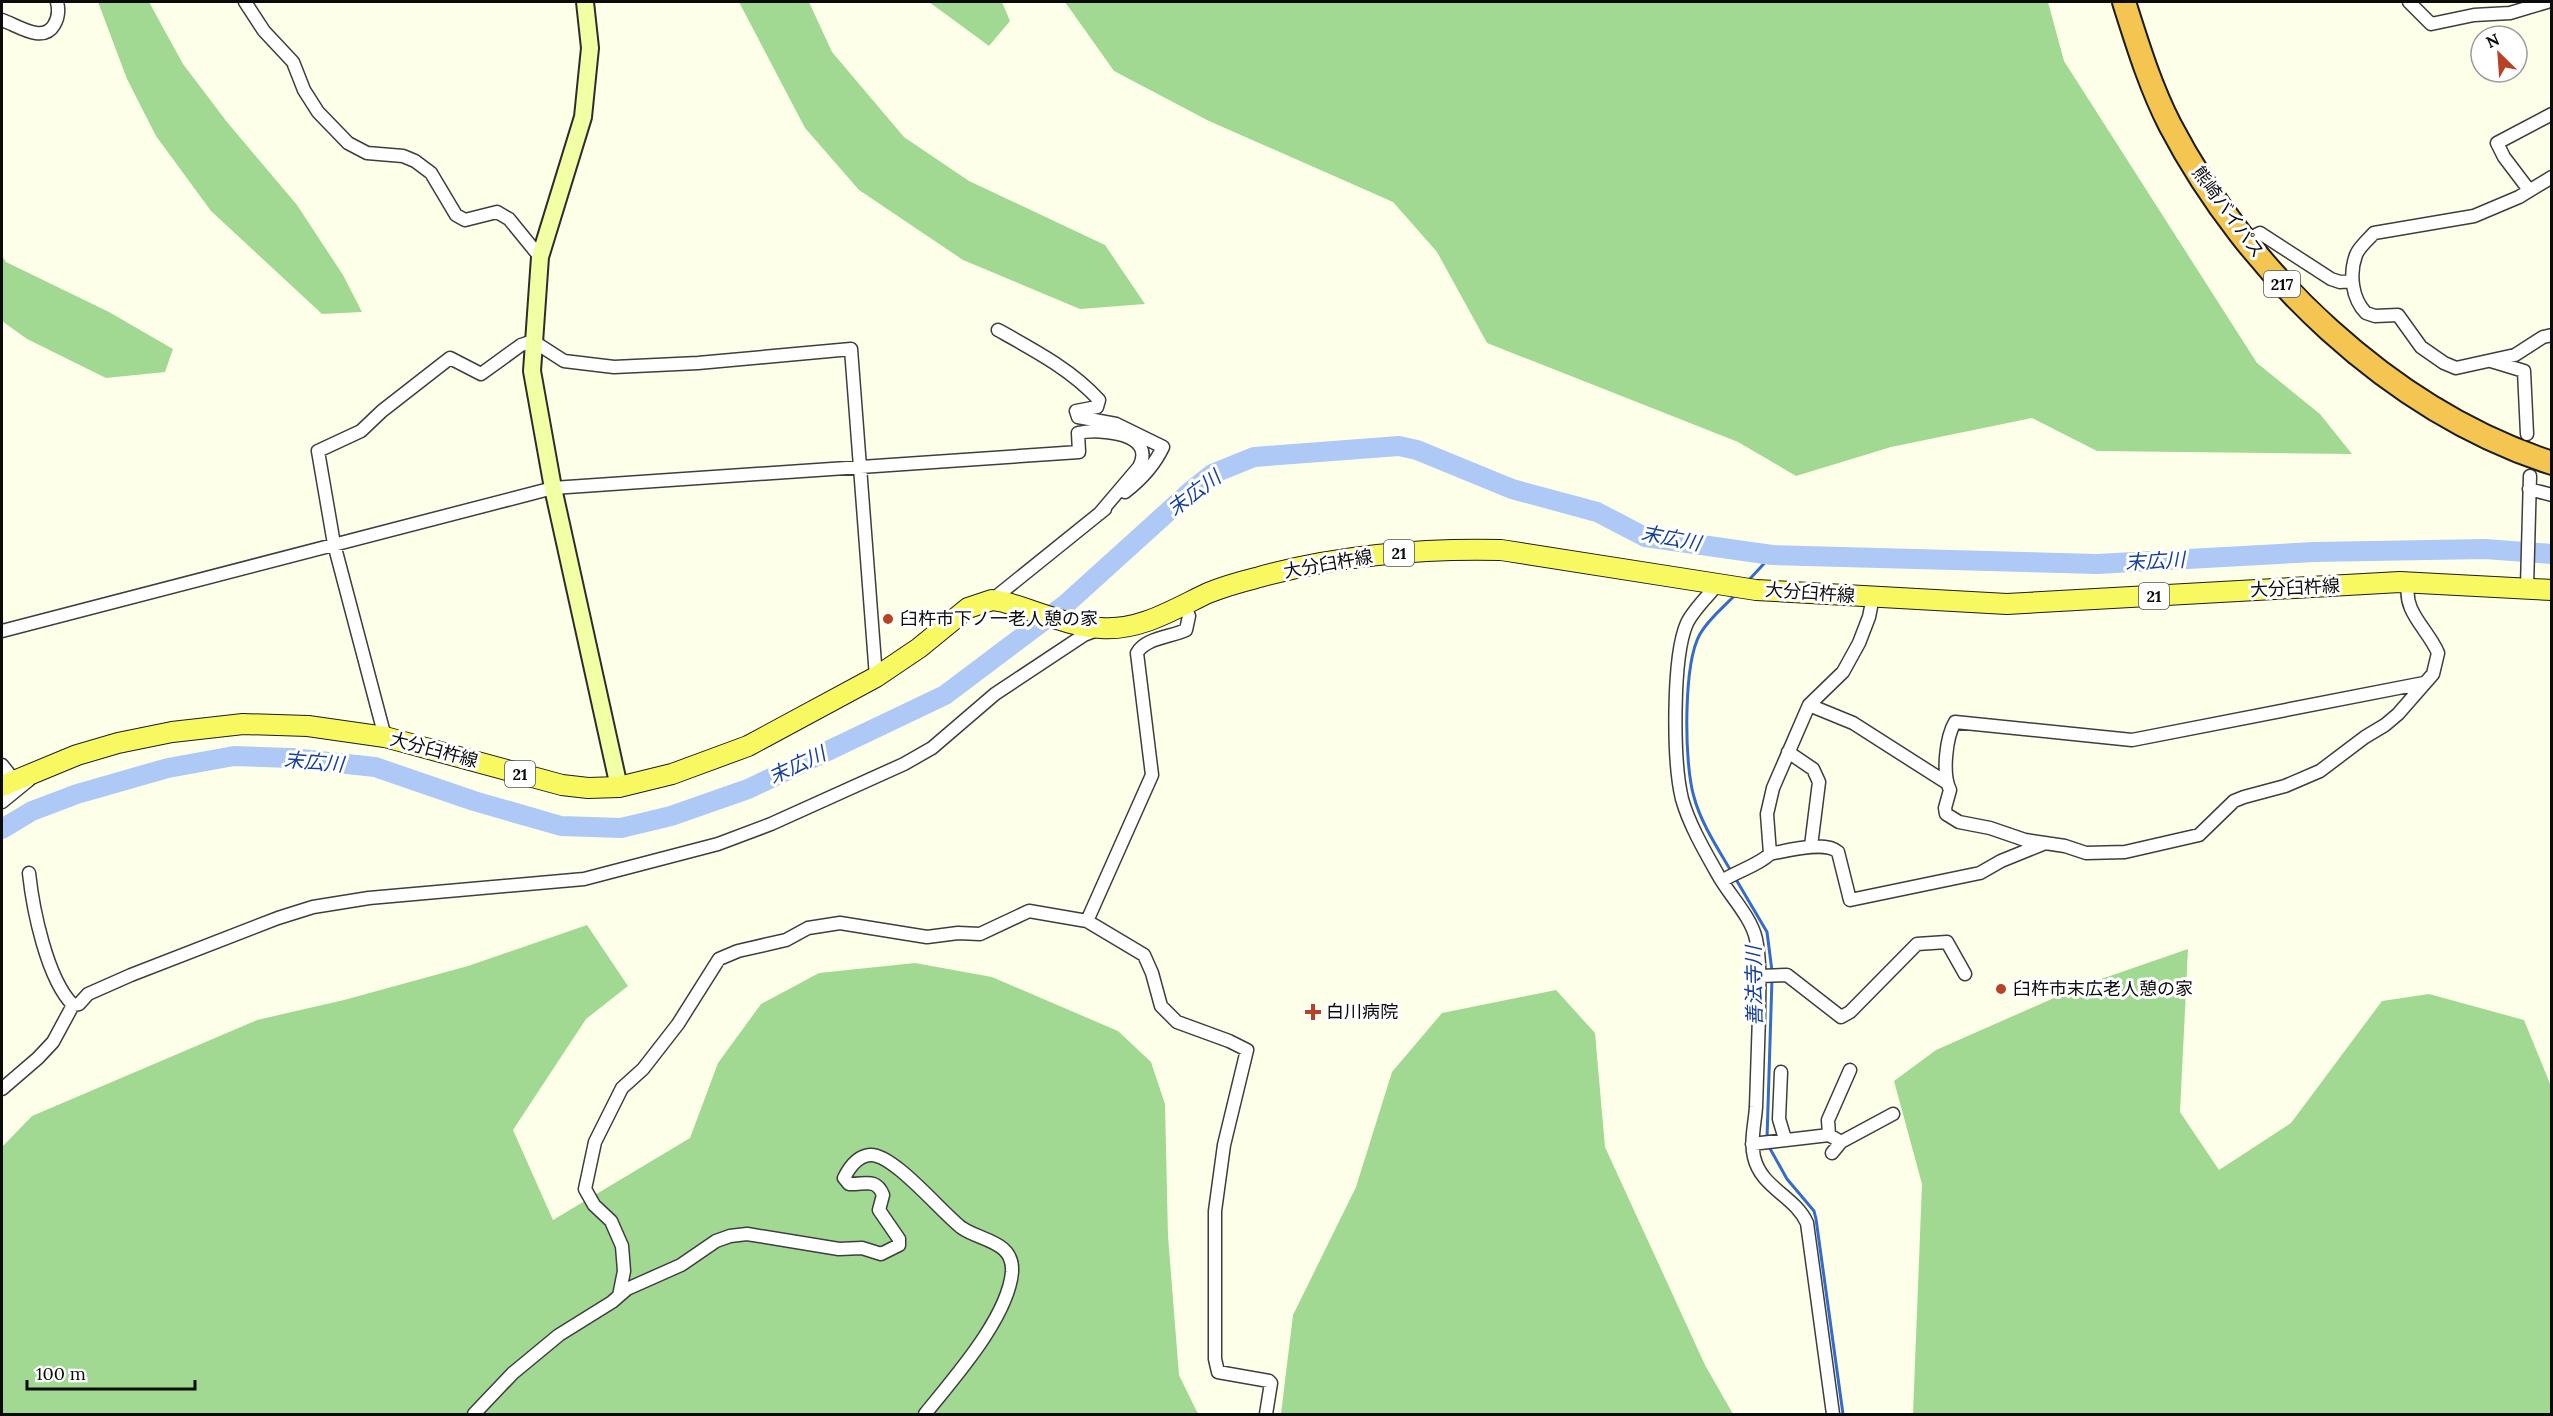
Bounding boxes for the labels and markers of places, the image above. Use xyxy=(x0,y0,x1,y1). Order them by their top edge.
place label: 臼杵市下ノ一老人憩の家 xyxy=(900,607,1098,630)
marker: 臼杵市下ノ一老人憩の家 xyxy=(881,612,895,626)
place label: 臼杵市末広老人憩の家 xyxy=(2013,977,2193,1000)
marker: 臼杵市末広老人憩の家 xyxy=(1994,982,2008,996)
place label: 白川病院 xyxy=(1326,1000,1398,1023)
marker: 白川病院 xyxy=(1304,1003,1322,1021)

